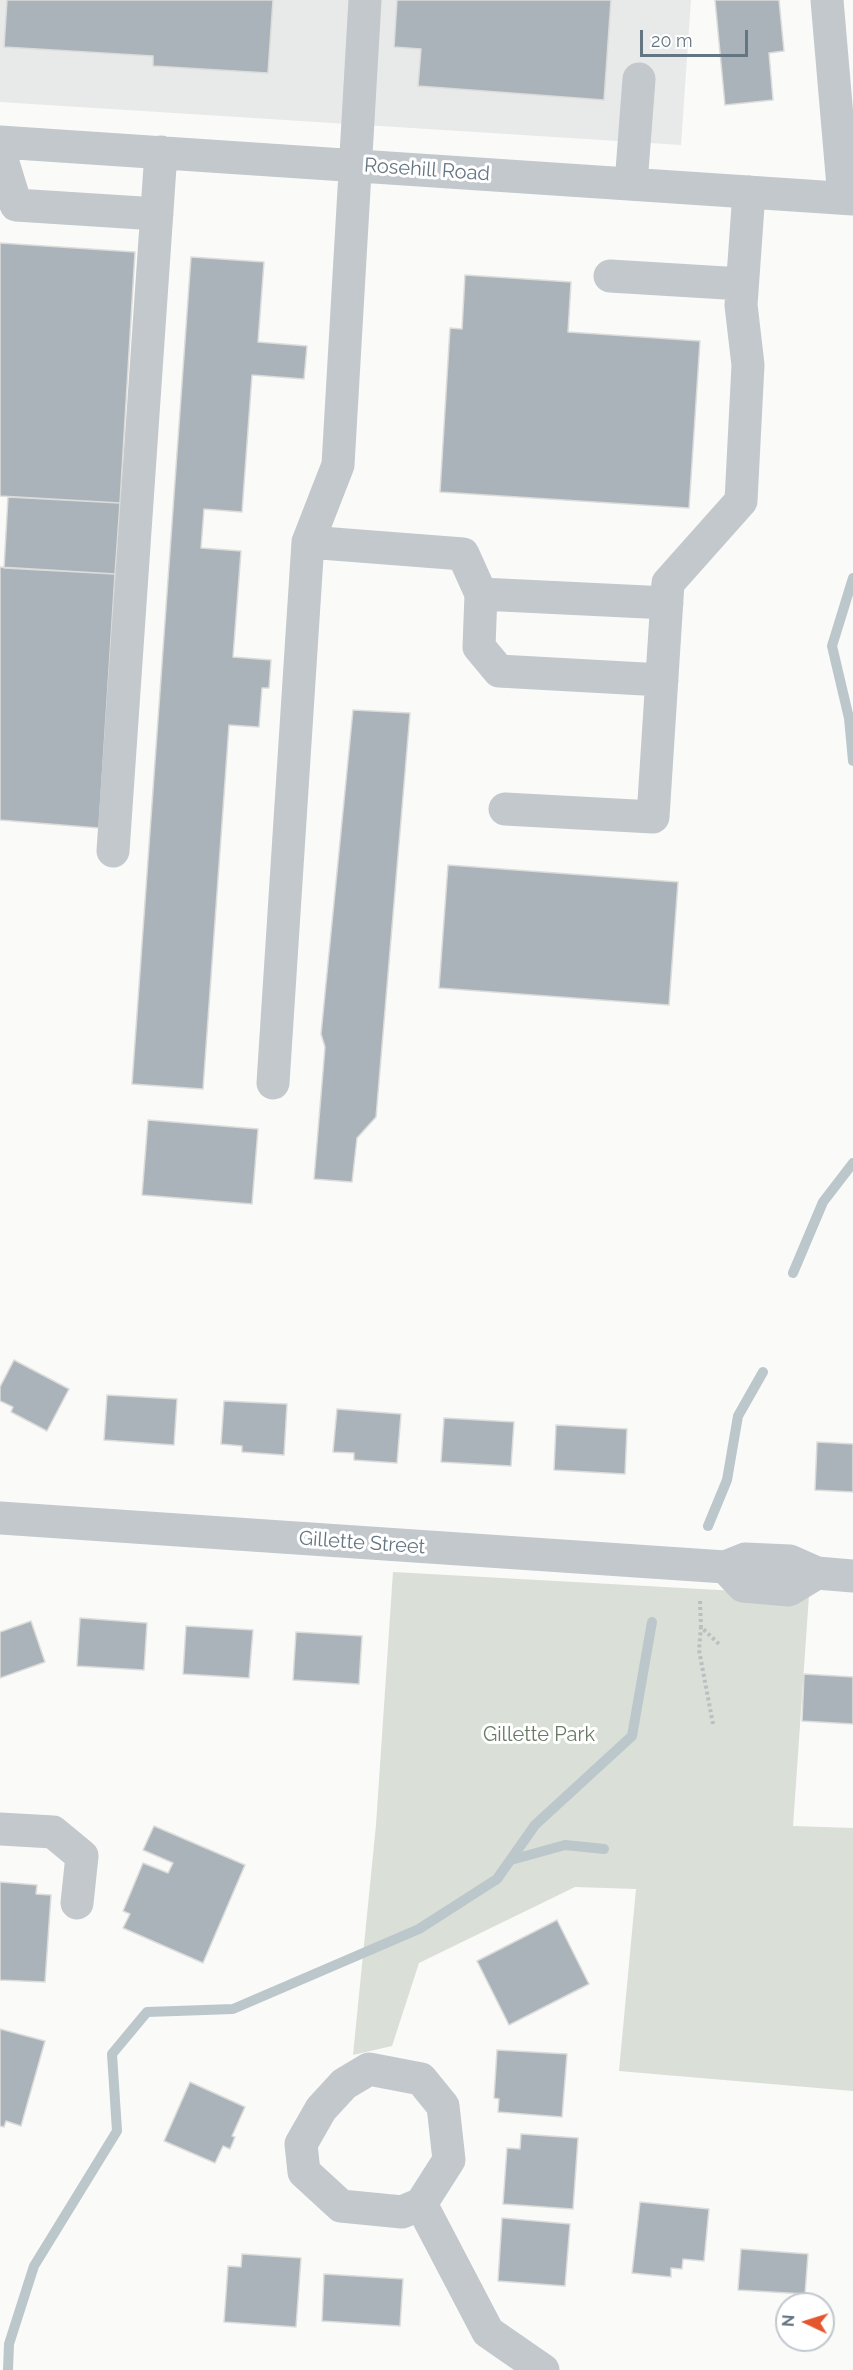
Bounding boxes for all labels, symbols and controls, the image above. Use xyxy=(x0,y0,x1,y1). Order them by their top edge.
scale bar xyxy=(643,18,751,56)
text: 20 m xyxy=(651,30,693,51)
street label: Rosehill Road xyxy=(363,154,491,186)
street label: Gillette Street xyxy=(298,1527,426,1559)
park label: Gillette Park xyxy=(483,1723,595,1747)
north arrow xyxy=(775,2292,835,2352)
text: N xyxy=(779,2314,798,2328)

